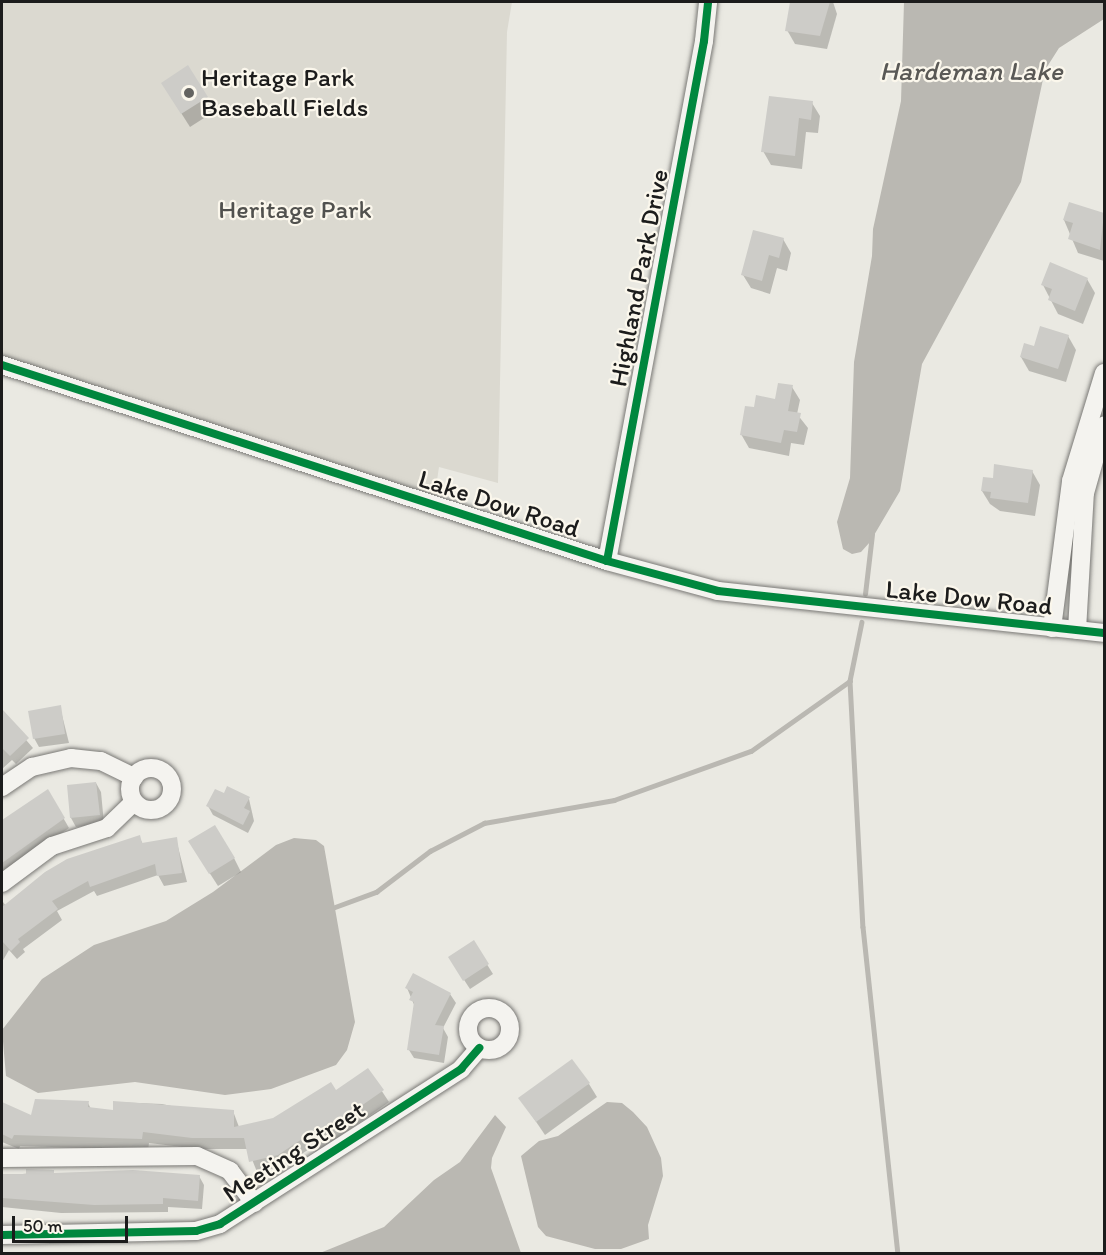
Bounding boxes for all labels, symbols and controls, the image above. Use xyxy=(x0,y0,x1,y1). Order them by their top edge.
water label: Hardeman Lake xyxy=(879,55,1063,87)
place label: Heritage Park Baseball Fields xyxy=(201,62,368,124)
marker: Heritage Park Baseball Fields xyxy=(182,86,196,100)
street label: Highland Park Drive xyxy=(603,166,675,390)
park label: Heritage Park xyxy=(218,194,372,226)
street label: Lake Dow Road xyxy=(414,463,584,545)
street label: Lake Dow Road xyxy=(884,574,1054,622)
street label: Meeting Street xyxy=(217,1094,371,1210)
scale bar xyxy=(15,1204,130,1242)
text: 50 m xyxy=(23,1215,63,1237)

